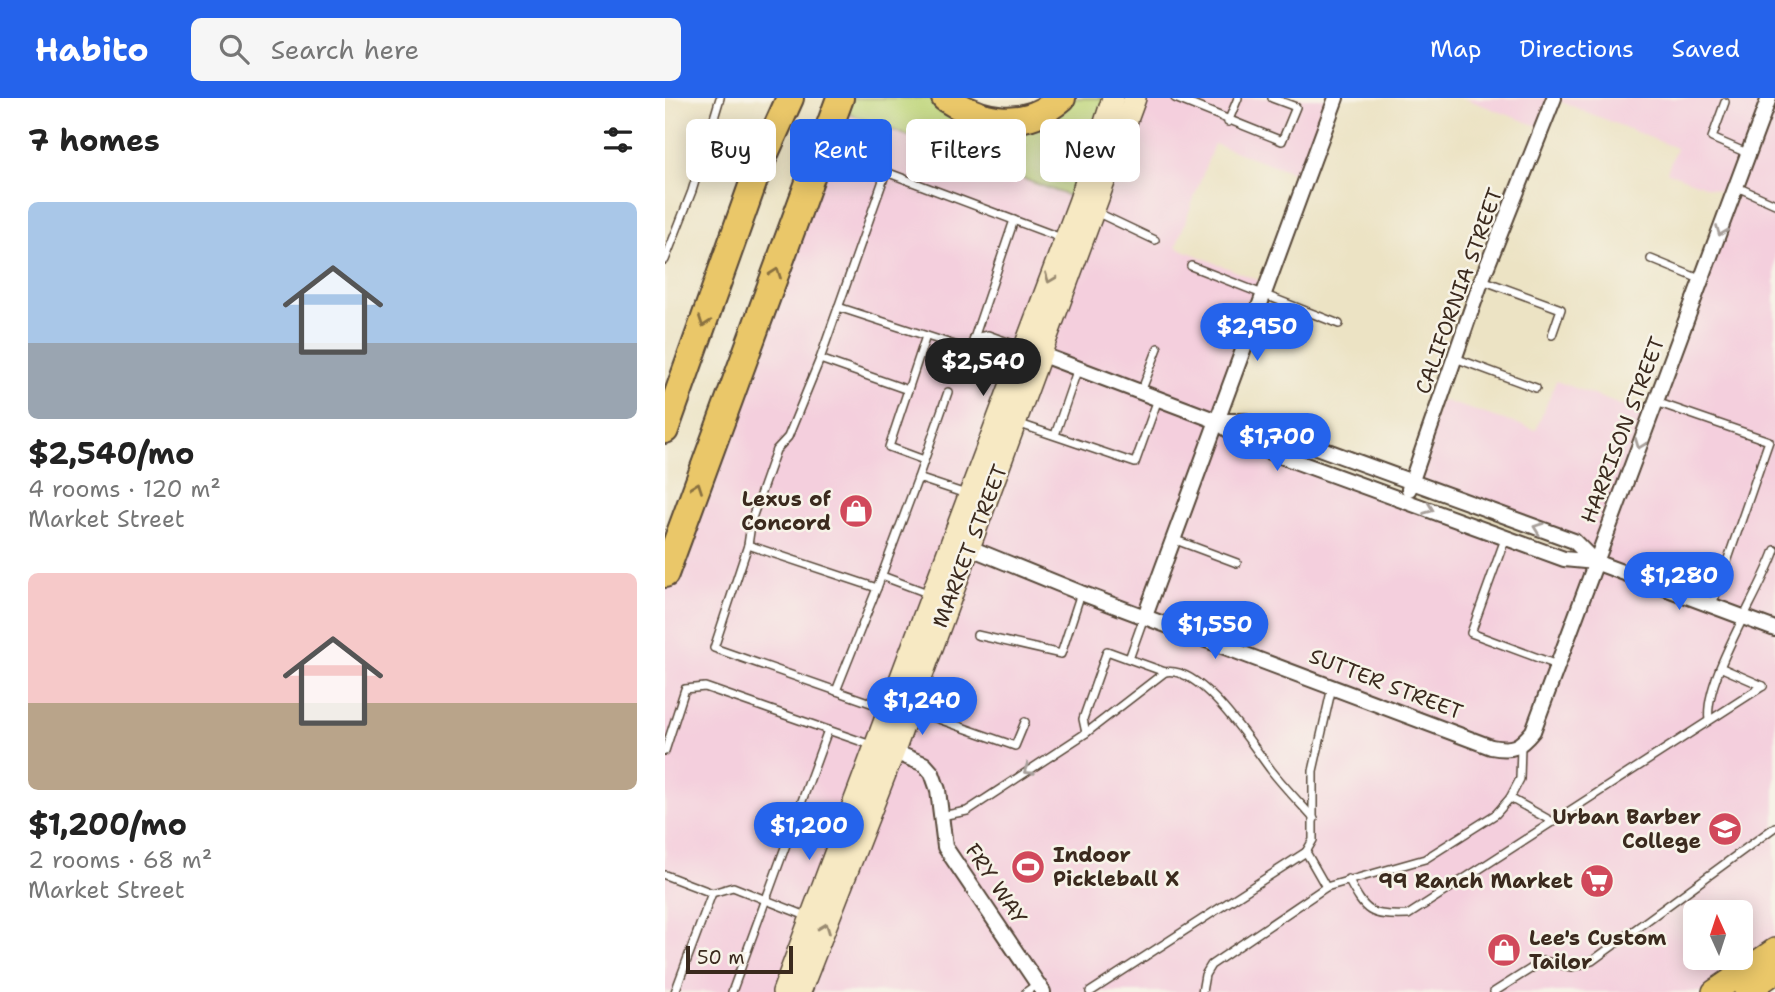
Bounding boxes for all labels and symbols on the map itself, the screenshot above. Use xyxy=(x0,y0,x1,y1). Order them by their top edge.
street label: CALIFORNIA STREET xyxy=(1409,184,1509,398)
one-way arrow xyxy=(1715,225,1729,237)
one-way arrow xyxy=(768,268,782,280)
one-way arrow xyxy=(1045,272,1059,284)
pin: $2,950 xyxy=(1200,303,1314,363)
one-way arrow xyxy=(698,315,712,327)
street label: HARRISON STREET xyxy=(1574,333,1672,527)
pin: $2,540 xyxy=(926,338,1040,398)
pin: $1,700 xyxy=(1220,414,1334,473)
one-way arrow xyxy=(1634,437,1648,449)
street label: MARKET STREET xyxy=(926,460,1014,632)
one-way arrow xyxy=(689,481,703,493)
place label: Lexus of Concord xyxy=(741,485,832,537)
shop icon: Lexus of Concord xyxy=(837,492,875,530)
one-way arrow xyxy=(1422,501,1434,515)
one-way arrow xyxy=(1532,523,1544,537)
pin: $1,280 xyxy=(1622,552,1736,612)
pin: $1,550 xyxy=(1158,602,1272,661)
street label: SUTTER STREET xyxy=(1305,642,1467,726)
pin: $1,240 xyxy=(865,678,979,737)
one-way arrow xyxy=(1023,761,1036,774)
pin: $1,200 xyxy=(752,802,866,862)
place label: Urban Barber College xyxy=(1552,803,1701,855)
school or university icon: Urban Barber College xyxy=(1706,810,1744,848)
street label: FRY WAY xyxy=(959,838,1034,930)
place label: Indoor Pickleball X xyxy=(1053,841,1179,893)
sports icon: Indoor Pickleball X xyxy=(1009,848,1047,886)
supermarket icon: 99 Ranch Market xyxy=(1578,862,1616,900)
place label: 99 Ranch Market xyxy=(1378,867,1573,895)
north arrow xyxy=(1683,900,1753,970)
one-way arrow xyxy=(817,923,831,935)
place label: Lee's Custom Tailor xyxy=(1529,924,1666,976)
shop icon: Lee's Custom Tailor xyxy=(1485,931,1523,969)
scale bar xyxy=(686,943,793,975)

